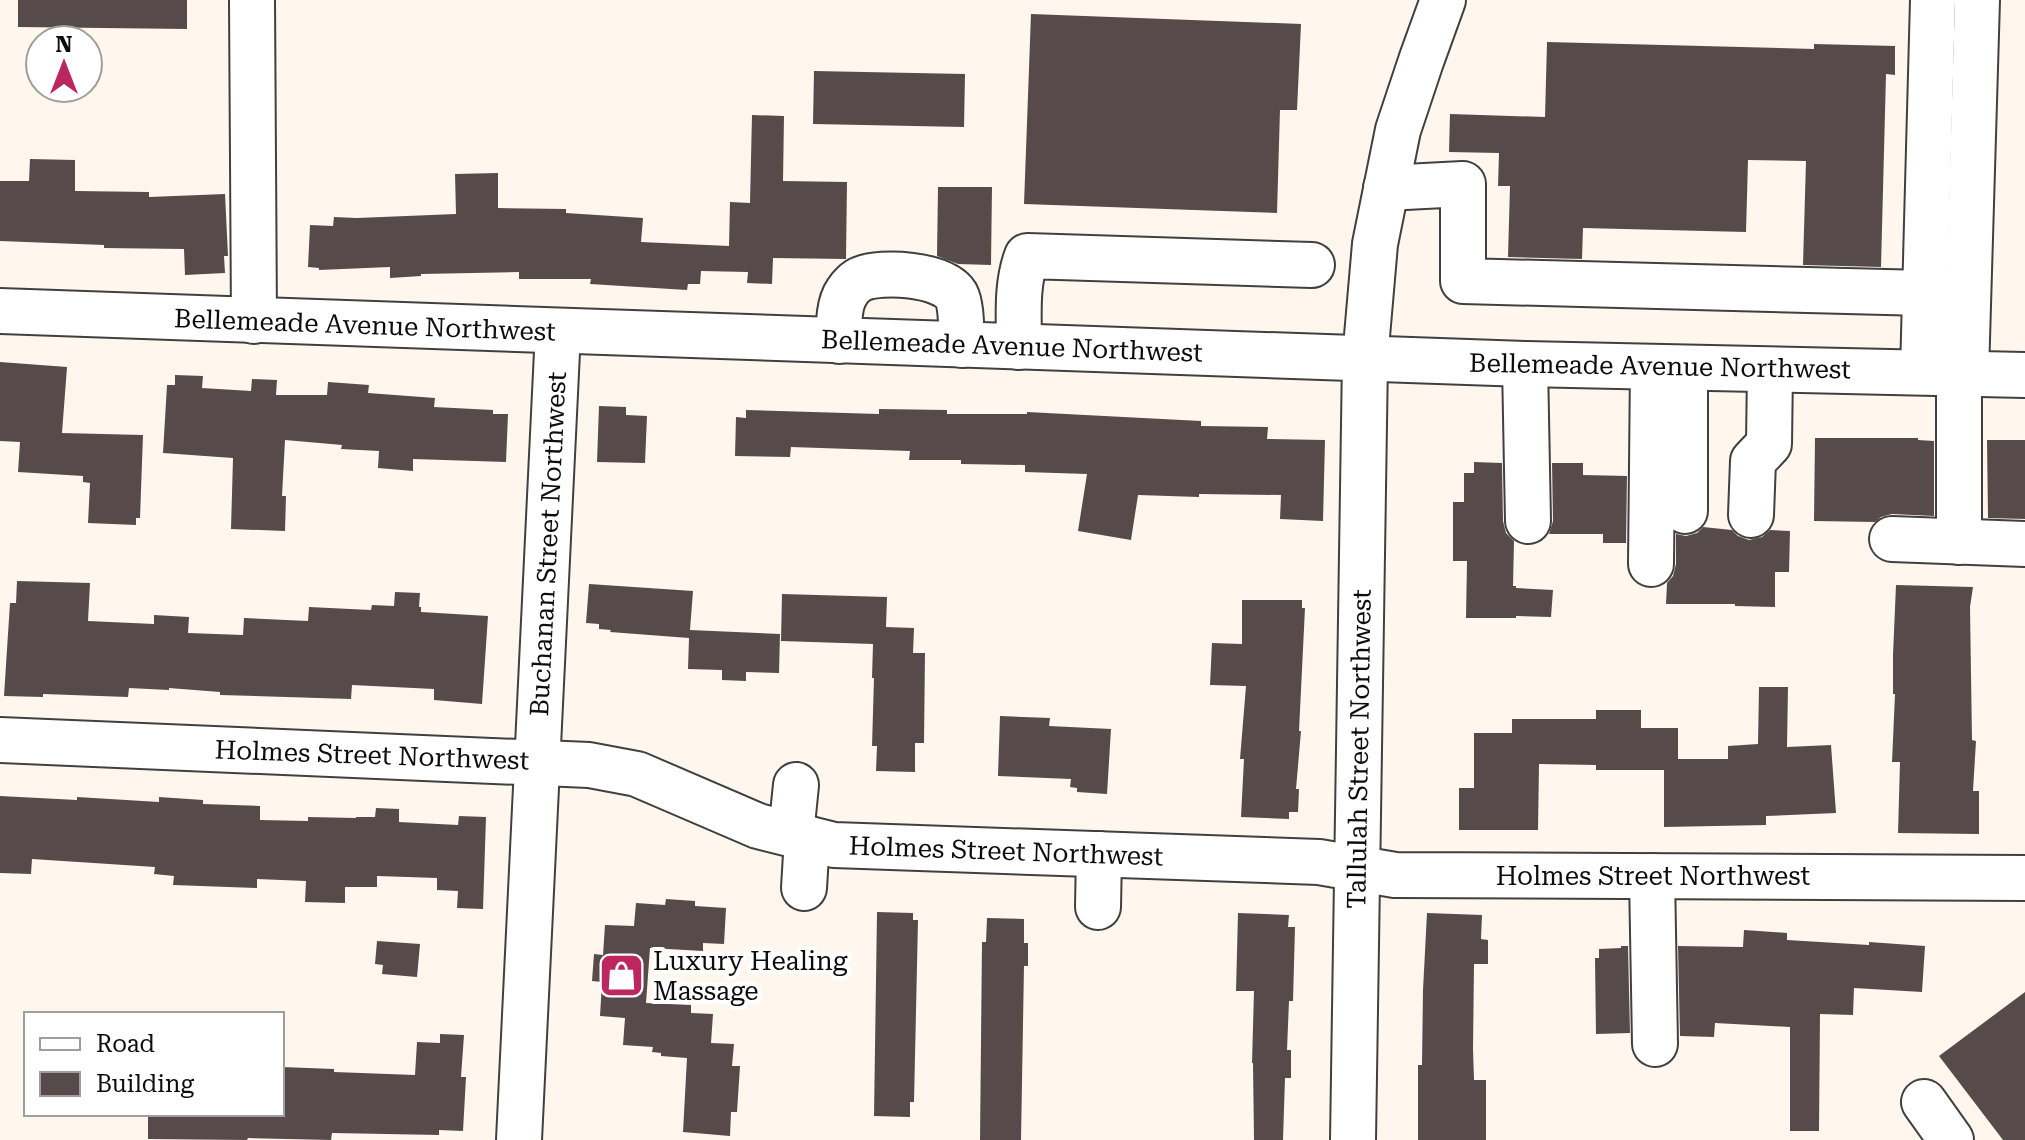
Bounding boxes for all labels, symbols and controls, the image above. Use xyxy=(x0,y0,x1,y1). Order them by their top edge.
north arrow xyxy=(24,24,104,104)
text: N xyxy=(56,32,73,57)
street label: Bellemeade Avenue Northwest xyxy=(174,303,557,347)
street label: Bellemeade Avenue Northwest xyxy=(821,324,1204,368)
street label: Bellemeade Avenue Northwest xyxy=(1469,348,1852,384)
street label: Buchanan Street Northwest xyxy=(524,371,572,717)
street label: Tallulah Street Northwest xyxy=(1341,589,1377,909)
street label: Holmes Street Northwest xyxy=(214,735,530,775)
street label: Holmes Street Northwest xyxy=(848,831,1164,871)
street label: Holmes Street Northwest xyxy=(1496,861,1811,891)
place label: Luxury Healing Massage xyxy=(653,946,848,1006)
shop icon: Luxury Healing Massage xyxy=(598,952,646,1000)
legend xyxy=(24,1012,284,1116)
text: Road xyxy=(96,1030,155,1058)
text: Building xyxy=(96,1070,194,1098)

